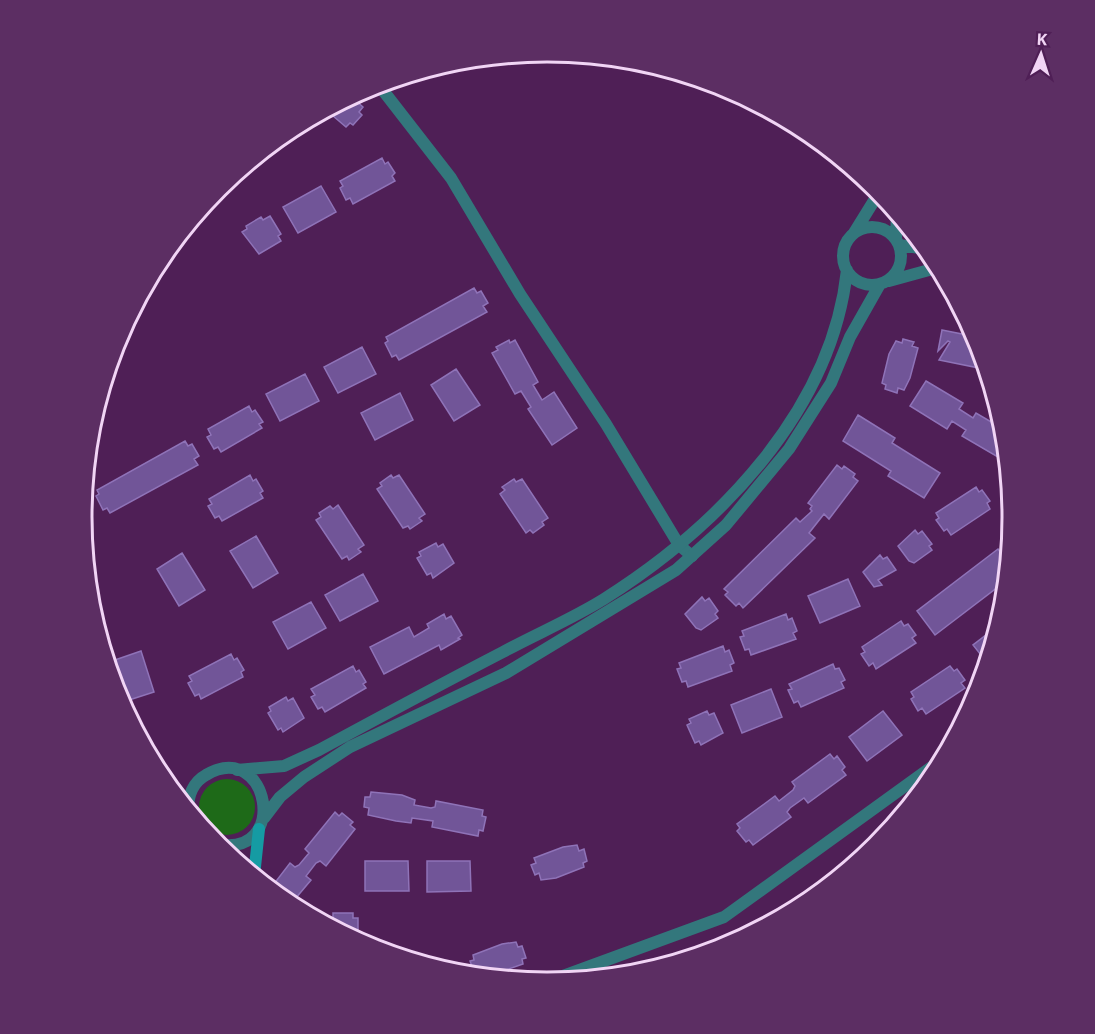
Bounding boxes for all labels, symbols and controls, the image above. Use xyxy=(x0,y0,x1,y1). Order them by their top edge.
north arrow xyxy=(1011,24,1071,84)
text: K xyxy=(1036,28,1048,50)

